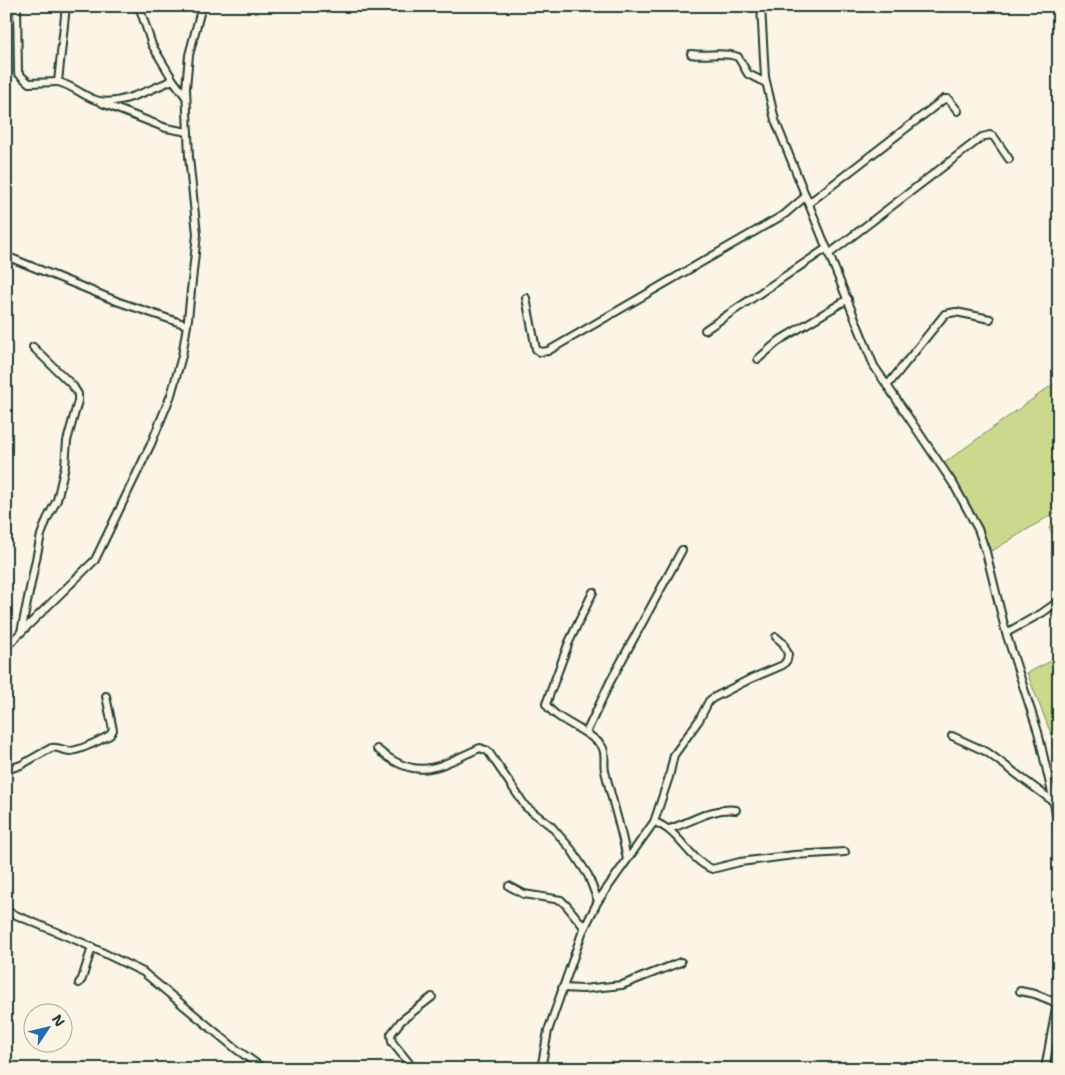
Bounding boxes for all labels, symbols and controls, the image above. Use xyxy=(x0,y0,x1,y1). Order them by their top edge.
north arrow xyxy=(22,1002,72,1052)
text: N xyxy=(48,1011,69,1030)

